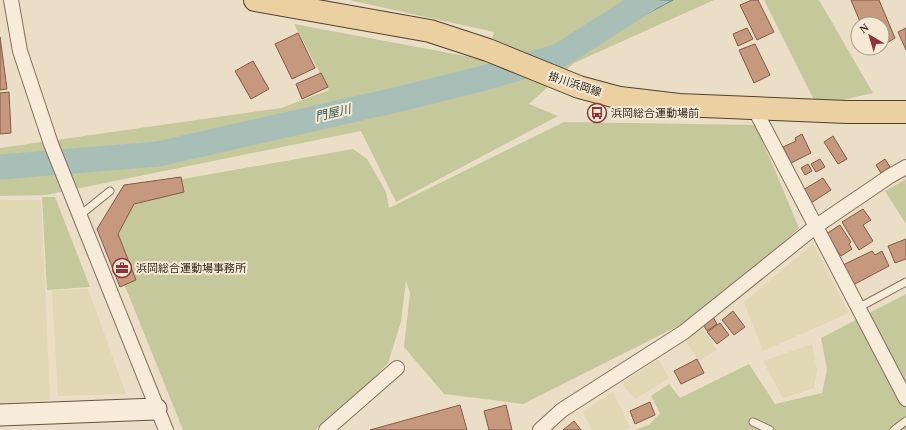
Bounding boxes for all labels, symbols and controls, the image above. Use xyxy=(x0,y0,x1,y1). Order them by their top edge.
north arrow xyxy=(850,16,890,56)
text: N xyxy=(857,21,871,35)
street label: 掛川浜岡線 xyxy=(547,70,603,98)
water label: 門屋川 xyxy=(314,102,354,124)
bus stop icon: 浜岡総合運動場前 xyxy=(586,102,608,124)
place label: 浜岡総合運動場前 xyxy=(611,107,699,119)
office icon: 浜岡総合運動場事務所 xyxy=(111,257,133,279)
place label: 浜岡総合運動場事務所 xyxy=(136,262,247,274)

